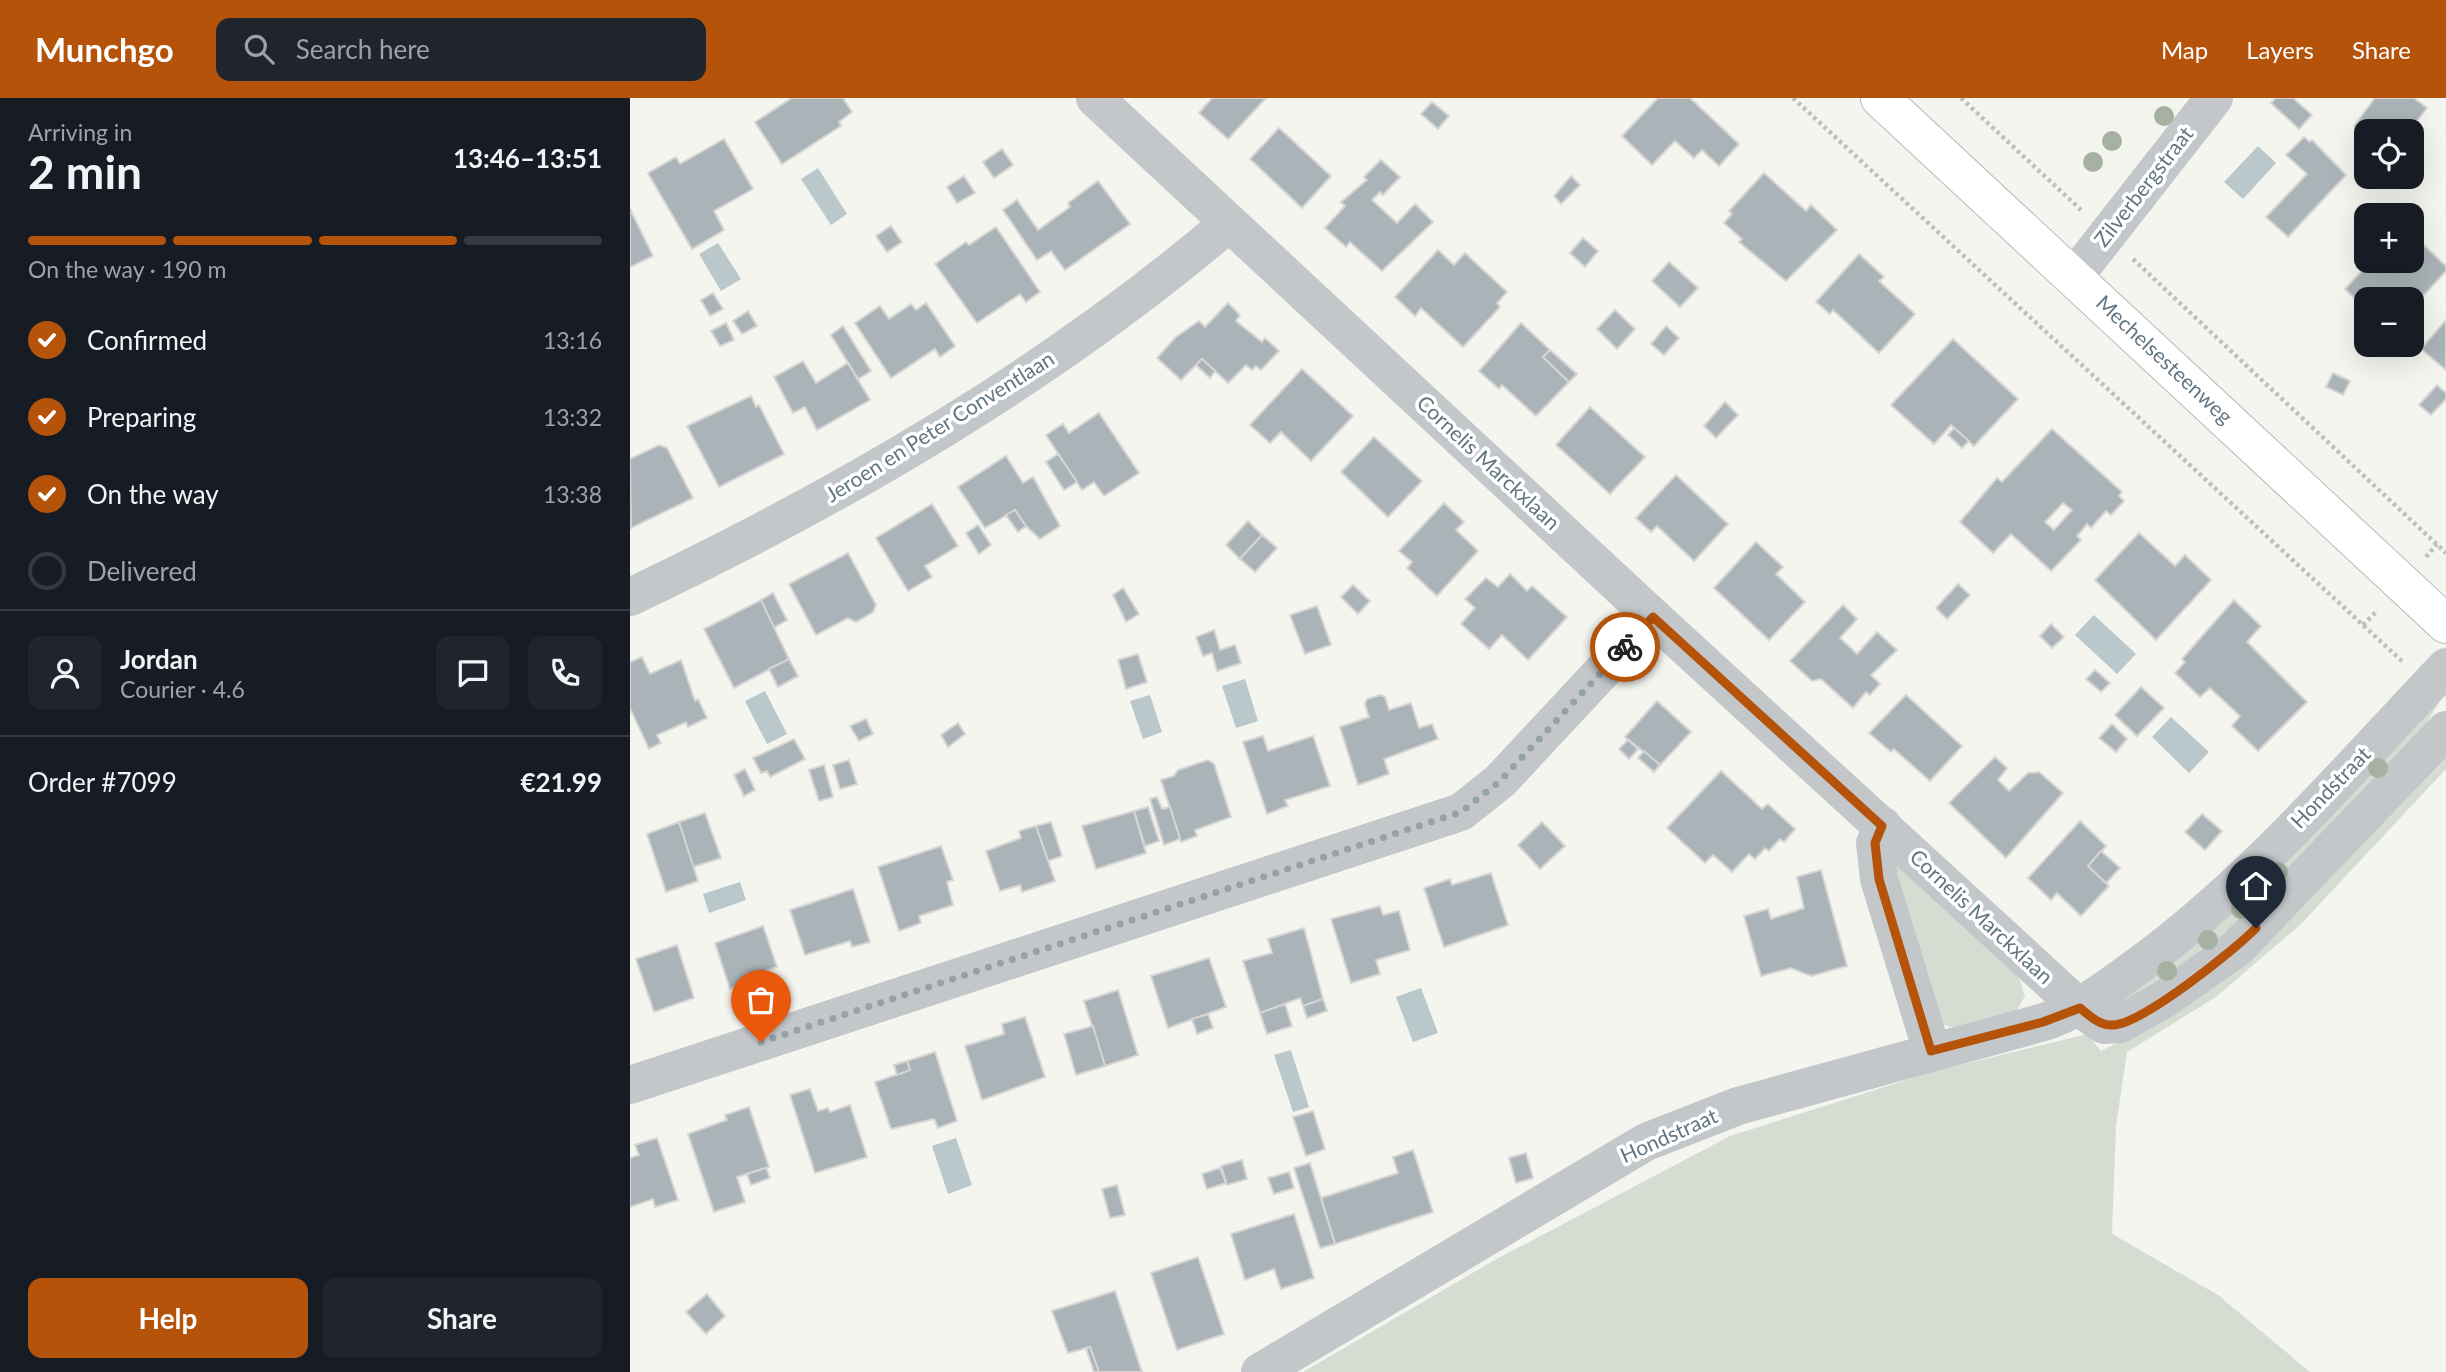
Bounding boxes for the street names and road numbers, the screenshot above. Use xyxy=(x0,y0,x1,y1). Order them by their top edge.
street label: Zilverbergstraat xyxy=(2088,121,2198,251)
street label: Mechelsesteenweg xyxy=(2092,289,2238,428)
street label: Jeroen en Peter Conventlaan xyxy=(820,345,1058,506)
street label: Cornelis Marckxlaan xyxy=(1412,389,1566,535)
street label: Hondstraat xyxy=(2285,741,2375,833)
street label: Cornelis Marckxlaan xyxy=(1905,843,2059,989)
street label: Hondstraat xyxy=(1616,1102,1721,1167)

